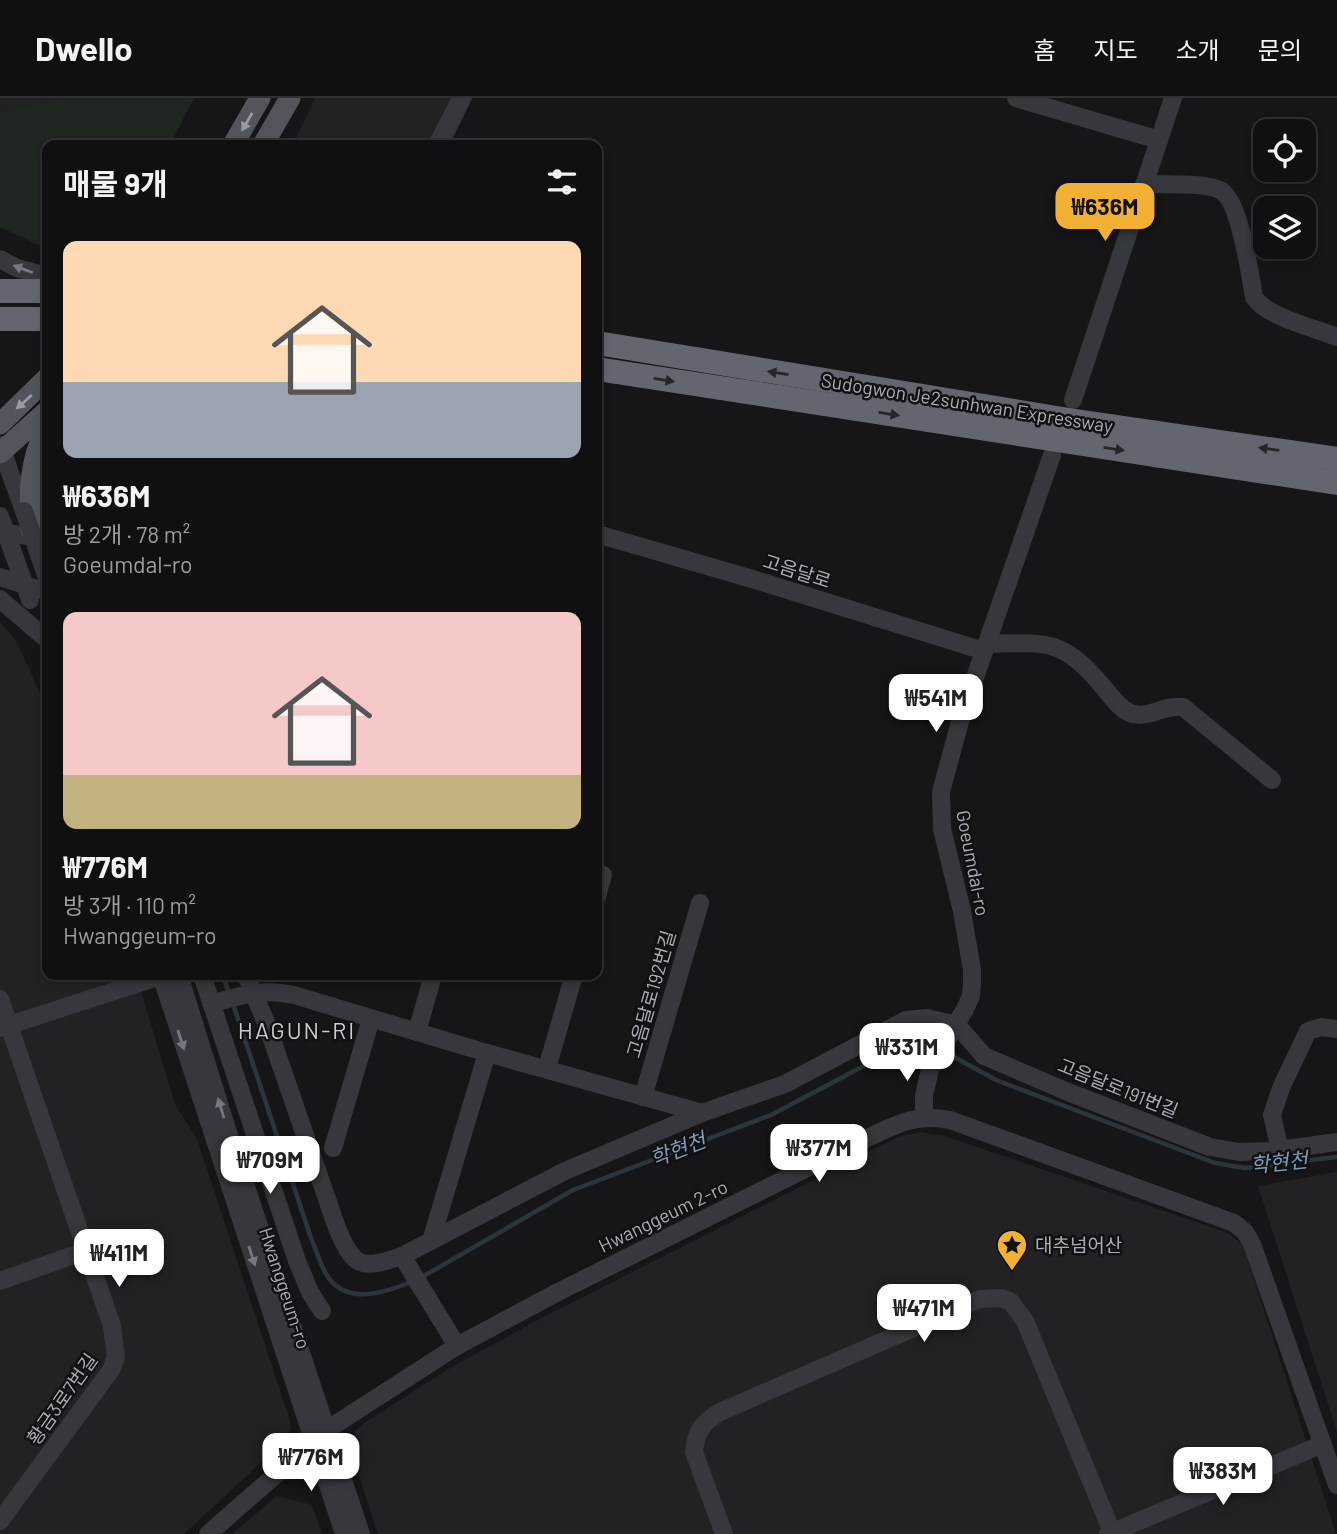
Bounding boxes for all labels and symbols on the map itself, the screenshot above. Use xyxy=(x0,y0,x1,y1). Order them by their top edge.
one-way arrow xyxy=(241,112,253,131)
pin: ₩636M xyxy=(1056,184,1154,243)
one-way arrow xyxy=(12,264,33,275)
one-way arrow xyxy=(767,367,789,378)
street label: Sudogwon Je2sunhwan Expressway xyxy=(820,368,1115,437)
one-way arrow xyxy=(653,374,675,385)
one-way arrow xyxy=(15,394,33,410)
one-way arrow xyxy=(878,409,900,420)
one-way arrow xyxy=(1103,443,1125,454)
one-way arrow xyxy=(1258,443,1280,454)
street label: 고음달로 xyxy=(760,549,834,592)
pin: ₩541M xyxy=(887,674,985,734)
street label: Goeumdal-ro xyxy=(952,808,995,918)
street label: 고음달로192번길 xyxy=(621,927,680,1060)
district label: HAGUN-RI xyxy=(238,1016,356,1044)
pin: ₩331M xyxy=(858,1024,956,1083)
one-way arrow xyxy=(177,1029,187,1050)
street label: 고음달로191번길 xyxy=(1055,1053,1182,1122)
one-way arrow xyxy=(215,1097,226,1118)
pin: ₩377M xyxy=(770,1124,868,1184)
water label: 학현천 xyxy=(646,1126,711,1171)
pin: ₩709M xyxy=(221,1136,319,1196)
water label: 학현천 xyxy=(1249,1146,1312,1177)
street label: Hwanggeum 2-ro xyxy=(594,1174,731,1257)
street label: Hwanggeum-ro xyxy=(255,1224,316,1352)
place icon: 대추넘어산 xyxy=(995,1228,1029,1272)
pin: ₩411M xyxy=(70,1230,168,1289)
place label: 대추넘어산 xyxy=(1035,1233,1122,1256)
one-way arrow xyxy=(247,1246,258,1267)
pin: ₩471M xyxy=(875,1284,973,1344)
street label: 황금3로7번길 xyxy=(22,1349,101,1449)
pin: ₩776M xyxy=(262,1434,360,1493)
pin: ₩383M xyxy=(1174,1448,1272,1507)

